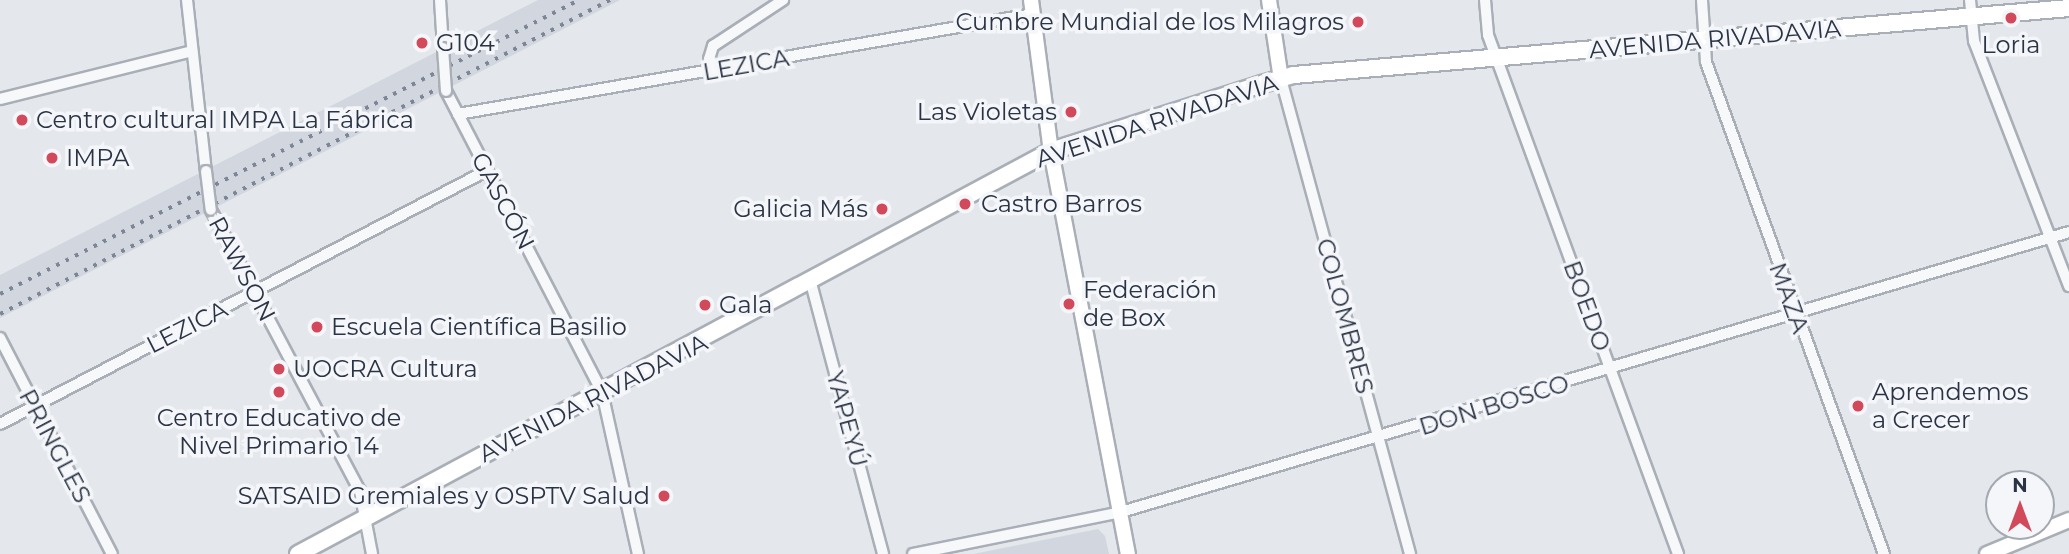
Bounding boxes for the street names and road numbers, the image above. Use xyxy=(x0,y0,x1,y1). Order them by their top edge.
street label: AVENIDA RIVADAVIA xyxy=(1588,14,1842,64)
street label: LEZICA xyxy=(701,43,791,87)
street label: AVENIDA RIVADAVIA xyxy=(1032,68,1282,174)
street label: GASCÓN xyxy=(465,147,541,255)
street label: RAWSON xyxy=(202,212,282,326)
street label: COLOMBRES xyxy=(1310,235,1380,397)
street label: BOEDO xyxy=(1557,257,1617,355)
street label: MAZA xyxy=(1763,259,1815,337)
street label: LEZICA xyxy=(142,294,232,360)
street label: AVENIDA RIVADAVIA xyxy=(474,328,712,468)
street label: YAPEYÚ xyxy=(820,368,874,470)
street label: DON BOSCO xyxy=(1416,369,1572,441)
street label: PRINGLES xyxy=(13,384,97,508)

